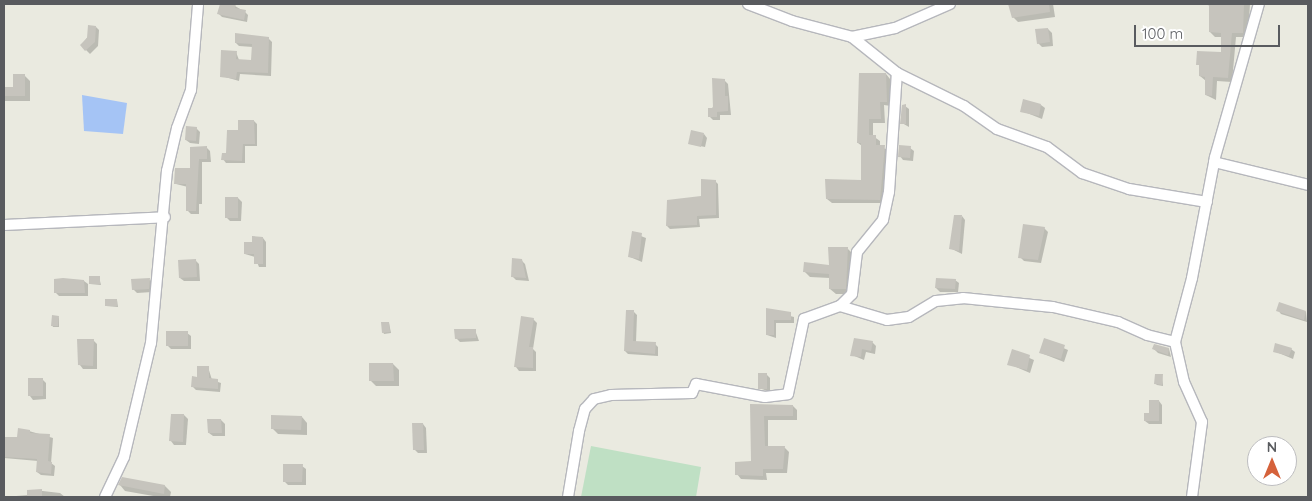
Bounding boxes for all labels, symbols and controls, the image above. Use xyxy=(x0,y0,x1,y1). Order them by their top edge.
scale bar xyxy=(1137,15,1283,47)
text: 100 m xyxy=(1142,24,1183,43)
north arrow xyxy=(1247,436,1297,486)
text: N xyxy=(1267,438,1277,456)

